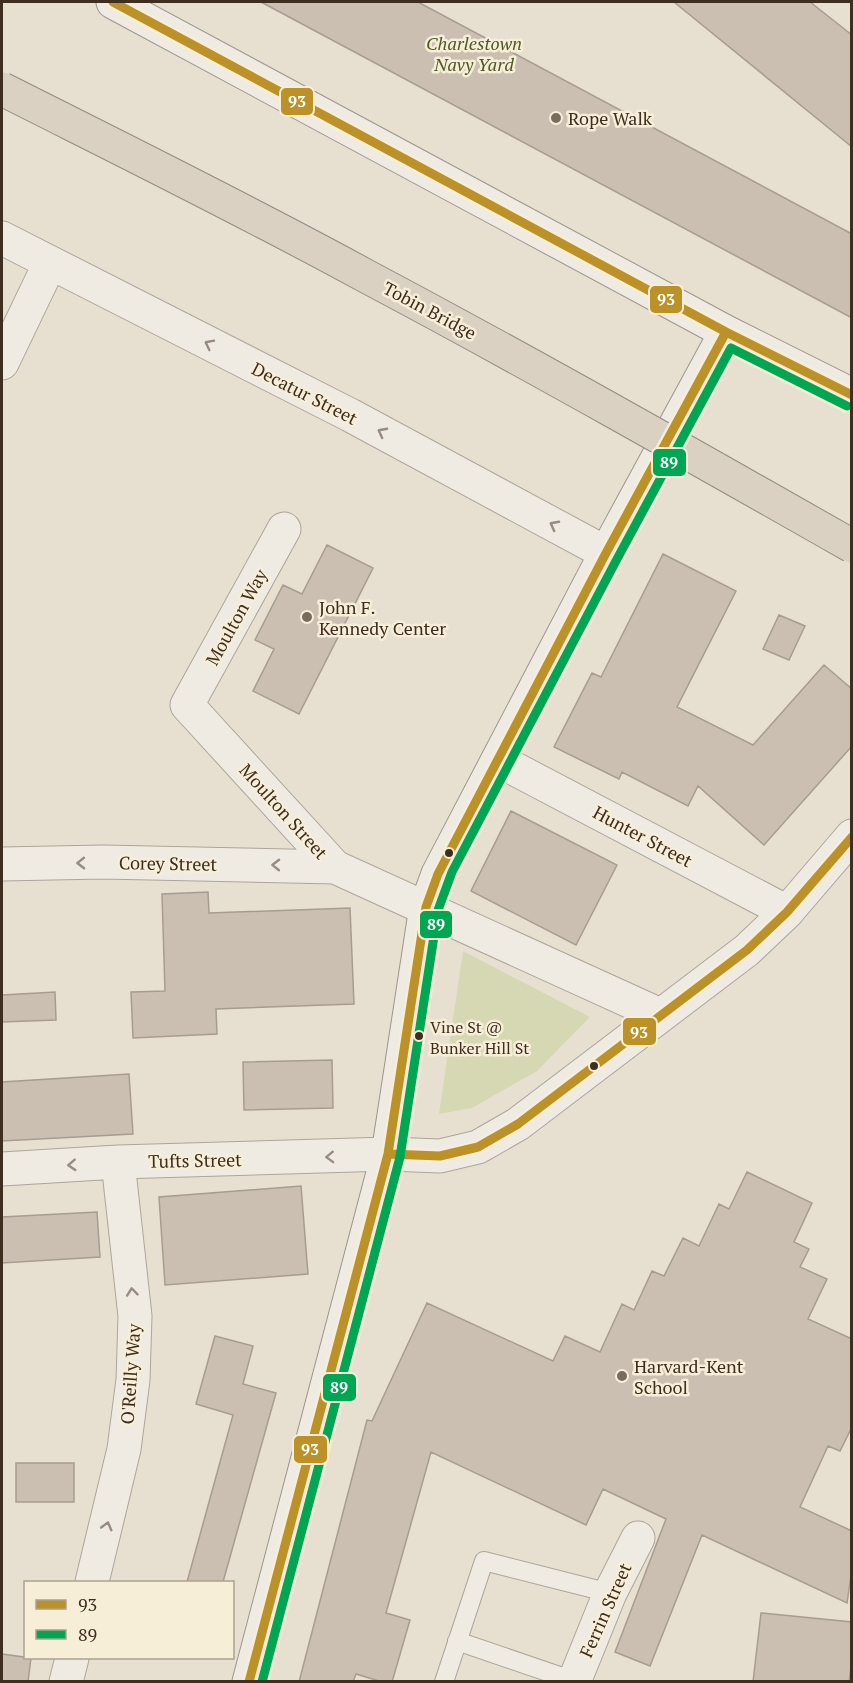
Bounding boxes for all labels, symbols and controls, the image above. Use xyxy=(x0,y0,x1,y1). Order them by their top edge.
park label: Charlestown Navy Yard xyxy=(426,31,522,76)
line badge: 93 xyxy=(280,87,314,116)
text: 93 xyxy=(288,90,306,112)
place label: Rope Walk xyxy=(568,106,653,130)
marker: Rope Walk xyxy=(549,111,563,125)
street label: Tobin Bridge xyxy=(379,275,481,345)
line badge: 93 xyxy=(649,285,683,314)
text: 93 xyxy=(657,288,675,310)
one-way arrow xyxy=(204,339,215,351)
street label: Decatur Street xyxy=(248,356,362,430)
one-way arrow xyxy=(378,428,389,439)
line badge: 89 xyxy=(652,448,687,477)
text: 89 xyxy=(660,451,678,473)
one-way arrow xyxy=(550,521,560,532)
street label: Moulton Way xyxy=(200,564,273,670)
place label: John F. Kennedy Center xyxy=(319,595,446,640)
marker: John F. Kennedy Center xyxy=(300,610,314,624)
street label: Moulton Street xyxy=(235,758,334,864)
street label: Hunter Street xyxy=(589,800,697,872)
unlabelled marker xyxy=(443,847,455,859)
street label: Corey Street xyxy=(119,850,218,876)
one-way arrow xyxy=(77,857,86,869)
one-way arrow xyxy=(272,859,281,872)
line badge: 89 xyxy=(419,910,453,939)
text: 89 xyxy=(427,913,445,935)
place label: Vine St @ Bunker Hill St xyxy=(430,1016,529,1059)
line badge: 93 xyxy=(622,1017,657,1046)
text: 93 xyxy=(630,1021,648,1043)
marker: Vine St @ Bunker Hill St xyxy=(413,1030,425,1042)
unlabelled marker xyxy=(588,1060,600,1072)
street label: Tufts Street xyxy=(148,1147,242,1173)
one-way arrow xyxy=(325,1150,334,1163)
one-way arrow xyxy=(67,1158,76,1171)
one-way arrow xyxy=(126,1287,139,1296)
street label: O'Reilly Way xyxy=(115,1322,146,1425)
place label: Harvard-Kent School xyxy=(634,1354,744,1399)
marker: Harvard-Kent School xyxy=(615,1369,629,1383)
line badge: 89 xyxy=(322,1373,357,1402)
text: 89 xyxy=(330,1376,348,1398)
line badge: 93 xyxy=(293,1435,328,1464)
text: 93 xyxy=(301,1438,319,1460)
one-way arrow xyxy=(99,1521,112,1531)
street label: Ferrin Street xyxy=(573,1559,637,1661)
legend xyxy=(24,1581,234,1659)
text: 93 xyxy=(78,1592,97,1616)
text: 89 xyxy=(78,1622,97,1646)

